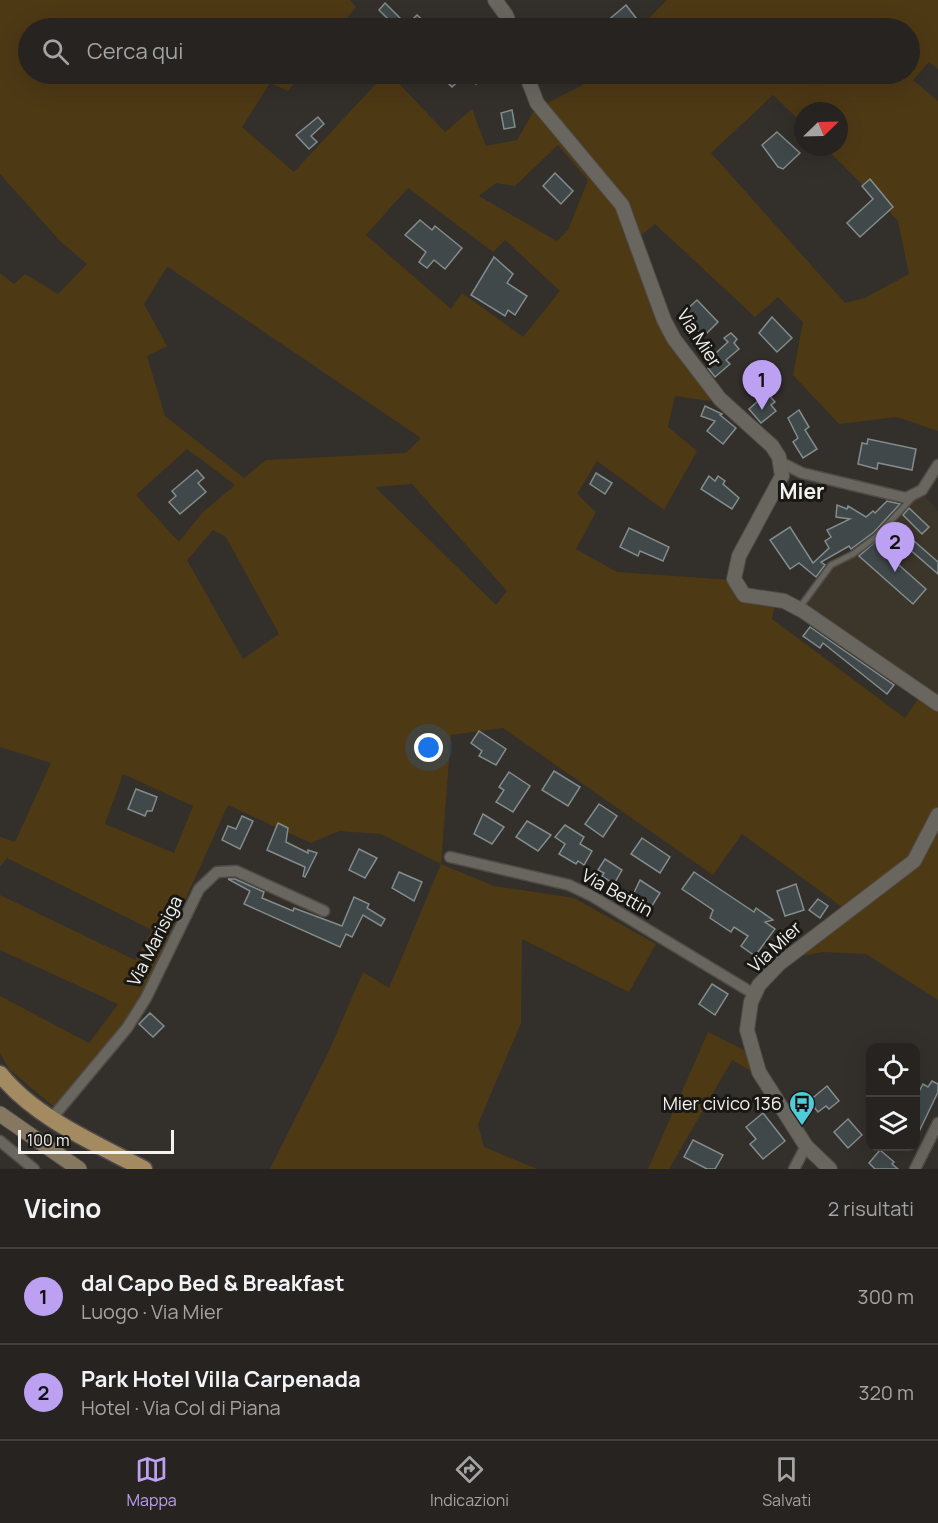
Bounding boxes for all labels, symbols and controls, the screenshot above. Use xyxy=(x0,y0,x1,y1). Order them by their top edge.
search box xyxy=(18,18,920,84)
icon: search xyxy=(39,35,72,68)
text: Cerca qui xyxy=(87,36,183,66)
north arrow xyxy=(794,102,848,156)
street label: Via Mier xyxy=(672,304,728,372)
pin: 1 xyxy=(742,360,782,410)
district label: Mier xyxy=(780,477,824,505)
pin: 2 xyxy=(876,522,914,572)
your location xyxy=(414,733,443,762)
street label: Via Bettin xyxy=(578,863,657,922)
street label: Via Marisiga xyxy=(121,891,187,990)
street label: Via Mier xyxy=(742,915,807,977)
map controls xyxy=(866,1043,920,1151)
button: locate xyxy=(866,1043,920,1097)
bus stop icon: Mier civico 136 xyxy=(787,1089,817,1127)
place label: Mier civico 136 xyxy=(663,1091,782,1115)
button: layers xyxy=(866,1097,920,1151)
scale bar xyxy=(18,1127,174,1154)
text: 100 m xyxy=(27,1129,70,1151)
text: Vicino xyxy=(24,1190,101,1226)
text: 2 risultati xyxy=(828,1195,914,1222)
text: dal Capo Bed & Breakfast xyxy=(81,1268,345,1298)
text: 1 xyxy=(39,1283,48,1310)
text: 300 m xyxy=(858,1283,914,1310)
text: Luogo · Via Mier xyxy=(81,1298,223,1325)
text: Park Hotel Villa Carpenada xyxy=(81,1364,361,1394)
text: 2 xyxy=(38,1379,49,1406)
text: 320 m xyxy=(858,1379,914,1406)
text: Hotel · Via Col di Piana xyxy=(81,1394,281,1421)
tab: Mappa xyxy=(127,1453,177,1511)
tab: Indicazioni xyxy=(430,1453,509,1511)
tab: Salvati xyxy=(762,1453,811,1511)

